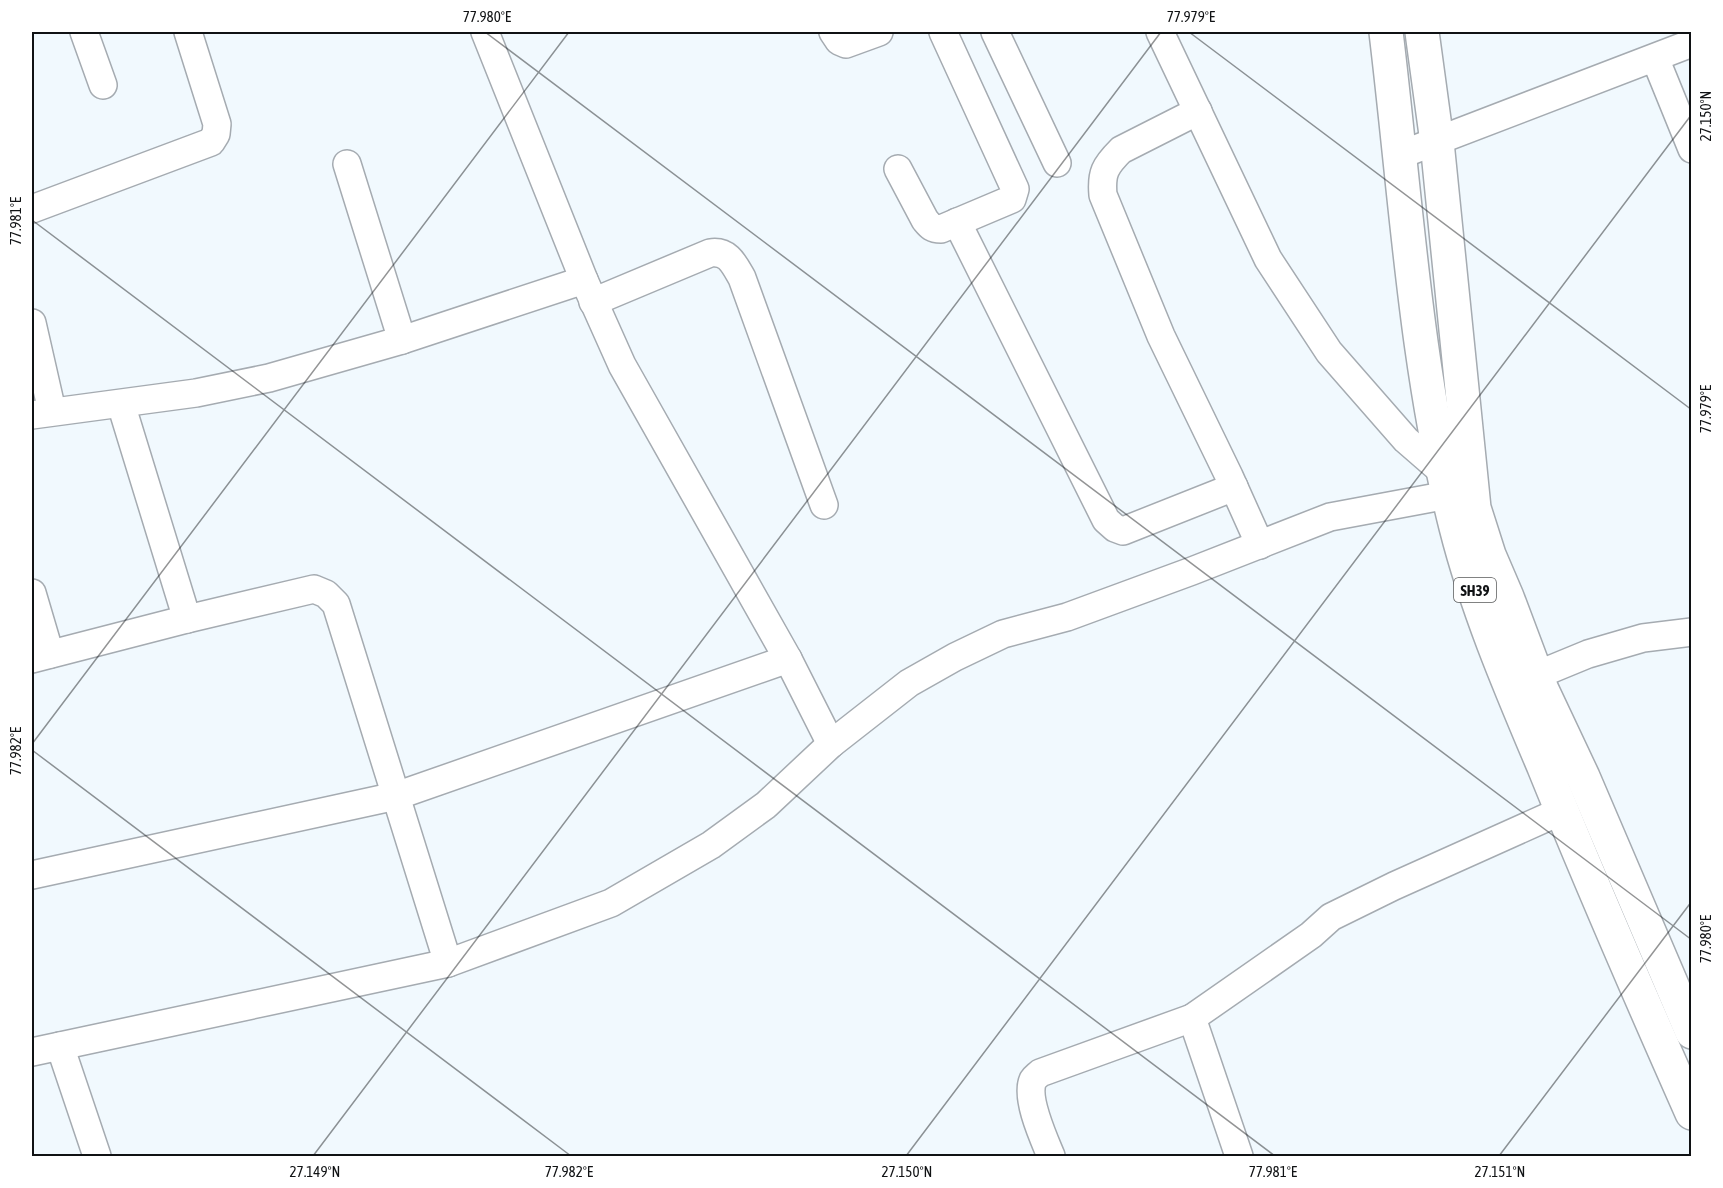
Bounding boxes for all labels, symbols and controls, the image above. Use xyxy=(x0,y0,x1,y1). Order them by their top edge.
text: 77.980°E xyxy=(463,8,512,25)
text: 77.979°E xyxy=(1167,8,1216,25)
text: 27.150°N xyxy=(1697,91,1714,141)
text: 77.981°E xyxy=(7,196,24,245)
text: 77.979°E xyxy=(1697,384,1714,433)
road number: SH39 xyxy=(1454,578,1496,602)
text: 77.982°E xyxy=(7,726,24,775)
text: 77.980°E xyxy=(1697,914,1714,963)
text: 27.149°N xyxy=(290,1163,340,1180)
text: 77.982°E xyxy=(545,1163,594,1180)
text: 27.150°N xyxy=(882,1163,932,1180)
text: 77.981°E xyxy=(1249,1163,1298,1180)
text: 27.151°N xyxy=(1475,1163,1525,1180)

